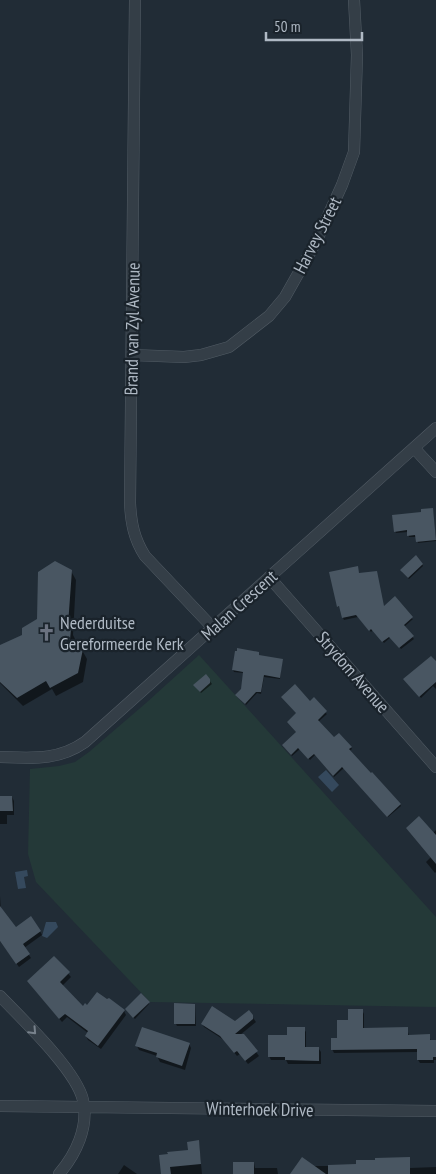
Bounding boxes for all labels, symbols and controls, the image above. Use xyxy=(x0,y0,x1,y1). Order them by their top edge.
scale bar xyxy=(266,10,362,42)
text: 50 m xyxy=(274,17,300,36)
street label: Harvey Street xyxy=(288,193,346,277)
street label: Brand van Zyl Avenue xyxy=(119,262,145,396)
street label: Malan Crescent xyxy=(196,565,282,645)
place label: Nederduitse Gereformeerde Kerk xyxy=(60,611,184,655)
church icon: Nederduitse Gereformeerde Kerk xyxy=(36,622,56,642)
street label: Strydom Avenue xyxy=(311,627,395,717)
one-way arrow xyxy=(28,1026,37,1035)
street label: Winterhoek Drive xyxy=(206,1097,314,1121)

